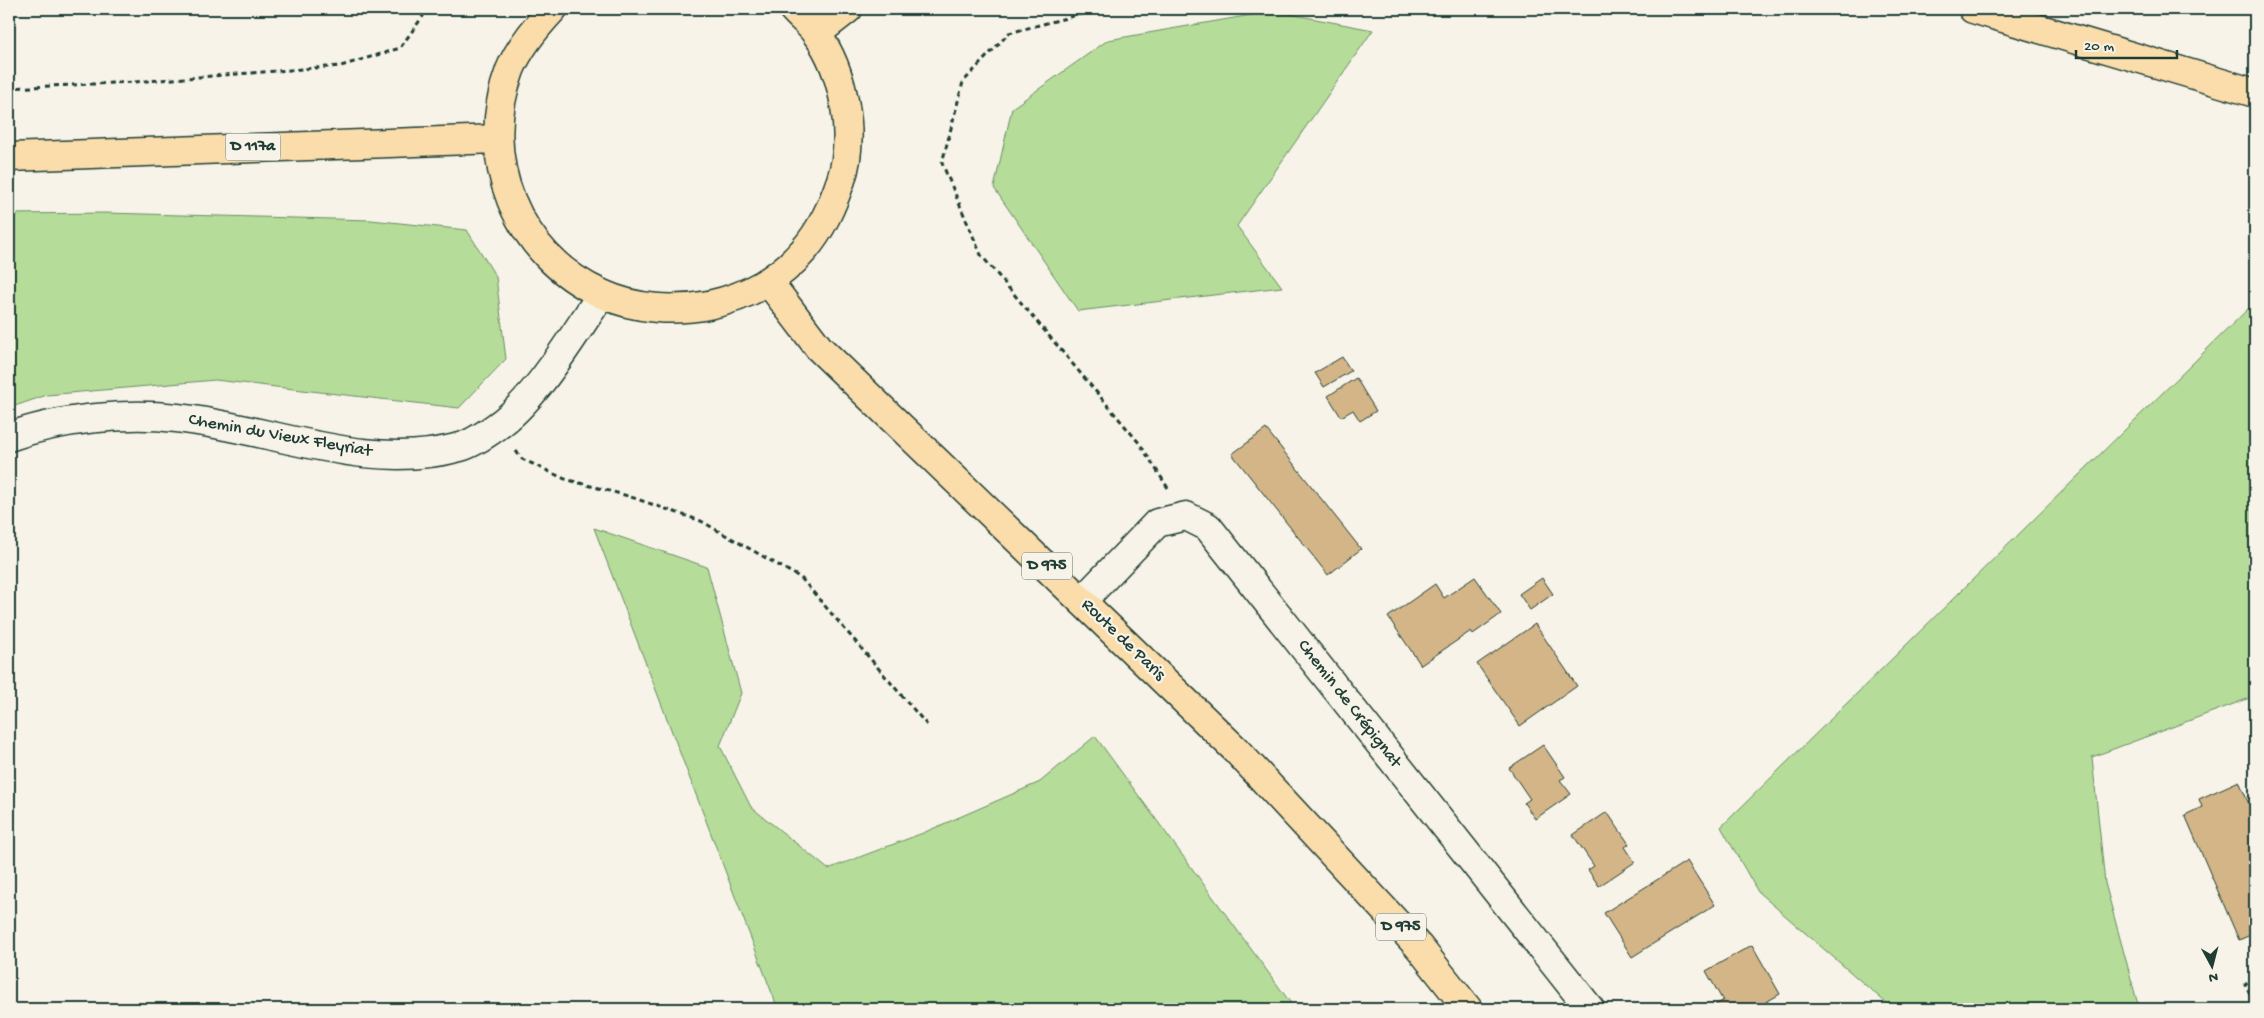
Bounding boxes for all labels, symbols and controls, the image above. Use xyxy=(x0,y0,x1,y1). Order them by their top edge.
scale bar xyxy=(2076,28,2178,60)
text: 20 m xyxy=(2084,38,2114,56)
road number: D 117a xyxy=(226,134,280,160)
street label: Chemin du Vieux Fleyriat xyxy=(187,410,375,463)
road number: D 975 xyxy=(1022,552,1072,580)
street label: Route de Paris xyxy=(1076,595,1171,686)
street label: Chemin de Crépignat xyxy=(1293,636,1407,773)
road number: D 975 xyxy=(1376,914,1426,940)
north arrow xyxy=(2186,940,2236,990)
text: N xyxy=(2208,967,2219,985)

